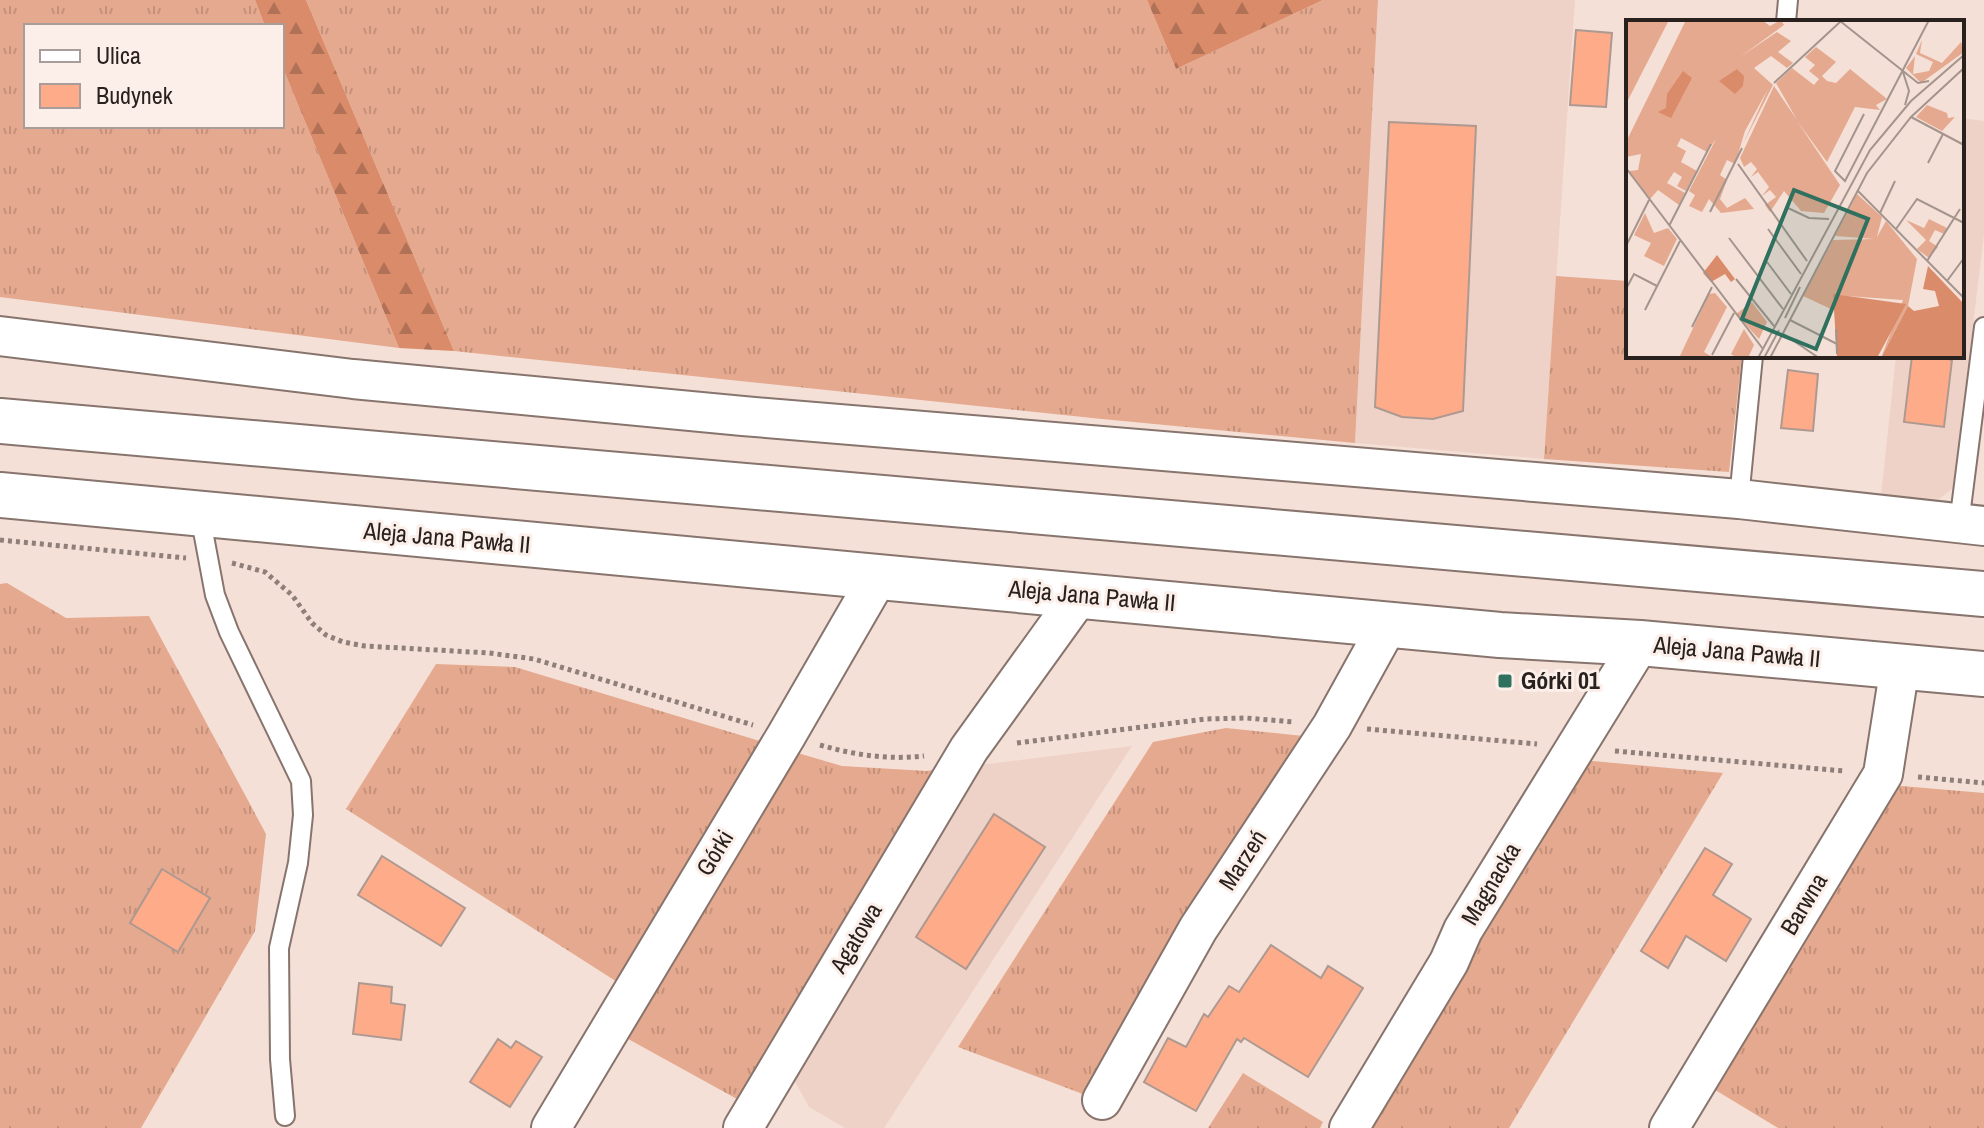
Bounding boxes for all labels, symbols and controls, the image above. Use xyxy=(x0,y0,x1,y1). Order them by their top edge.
inset map xyxy=(1626,20,1964,358)
legend xyxy=(24,24,284,128)
text: Ulica xyxy=(96,39,141,71)
text: Budynek xyxy=(96,79,173,111)
street label: Aleja Jana Pawła II xyxy=(361,514,532,560)
street label: Aleja Jana Pawła II xyxy=(1006,572,1177,618)
street label: Aleja Jana Pawła II xyxy=(1651,628,1822,674)
place label: Górki 01 xyxy=(1521,664,1600,696)
marker: Górki 01 xyxy=(1496,672,1514,690)
street label: Marzeń xyxy=(1211,823,1273,896)
street label: Górki xyxy=(688,824,740,881)
street label: Magnacka xyxy=(1453,836,1527,931)
street label: Barwna xyxy=(1772,867,1834,940)
street label: Agatowa xyxy=(821,896,889,979)

